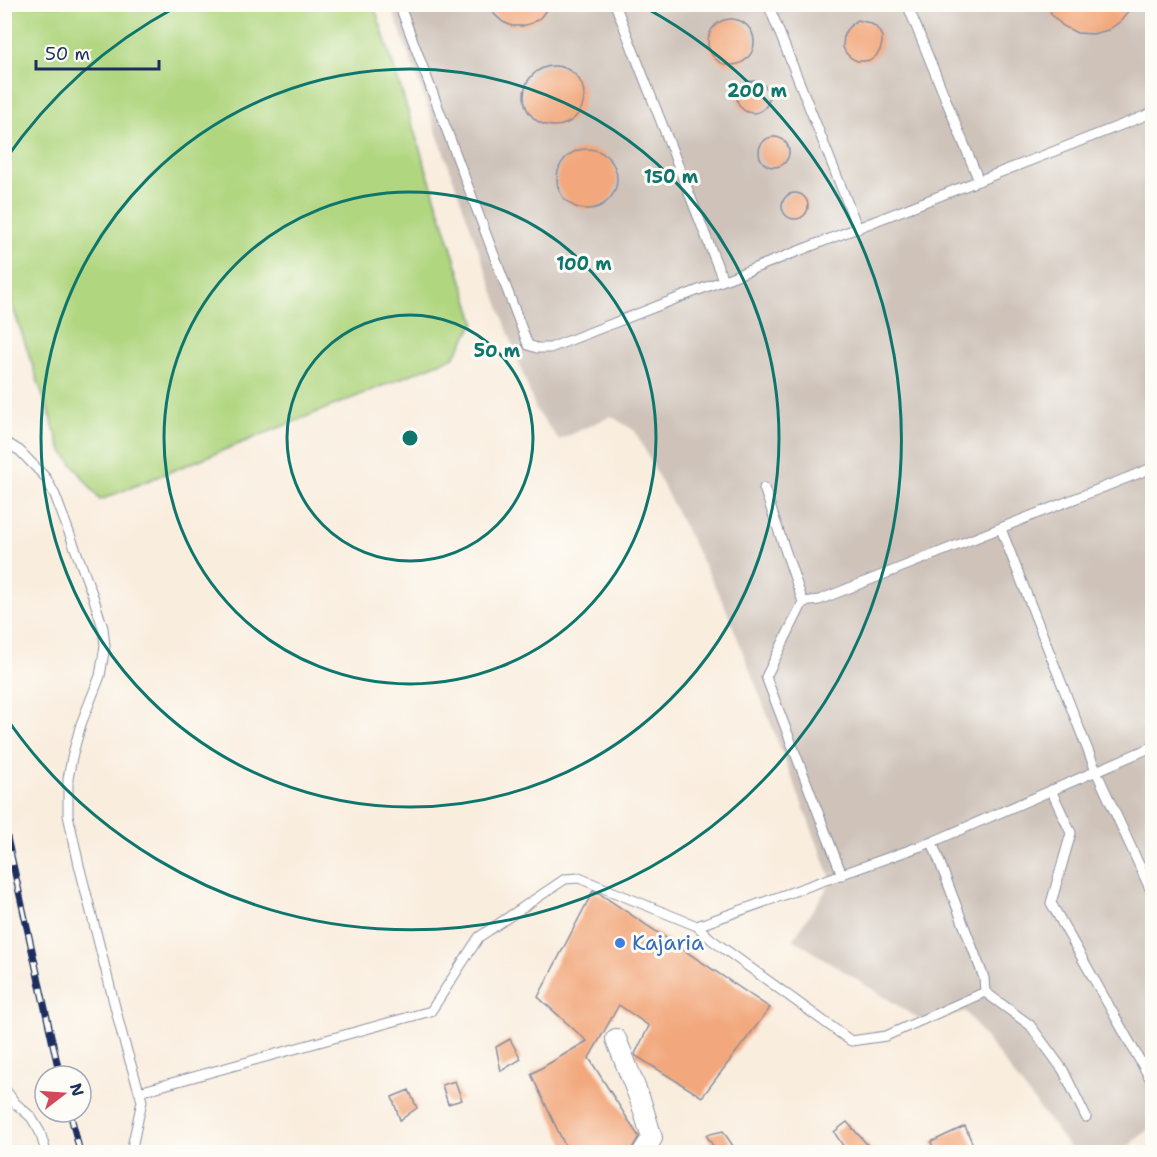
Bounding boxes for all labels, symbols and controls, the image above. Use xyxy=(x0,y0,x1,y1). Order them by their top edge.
scale bar xyxy=(36,33,159,71)
text: 50 m xyxy=(45,42,90,66)
text: 200 m xyxy=(727,79,788,103)
text: 150 m xyxy=(644,165,699,189)
text: 100 m xyxy=(556,252,612,276)
text: 50 m xyxy=(474,339,521,363)
centre of rings xyxy=(400,428,420,448)
place label: Kajaria xyxy=(632,929,704,957)
marker: Kajaria xyxy=(613,936,627,950)
north arrow xyxy=(33,1064,93,1124)
text: N xyxy=(65,1081,89,1099)

